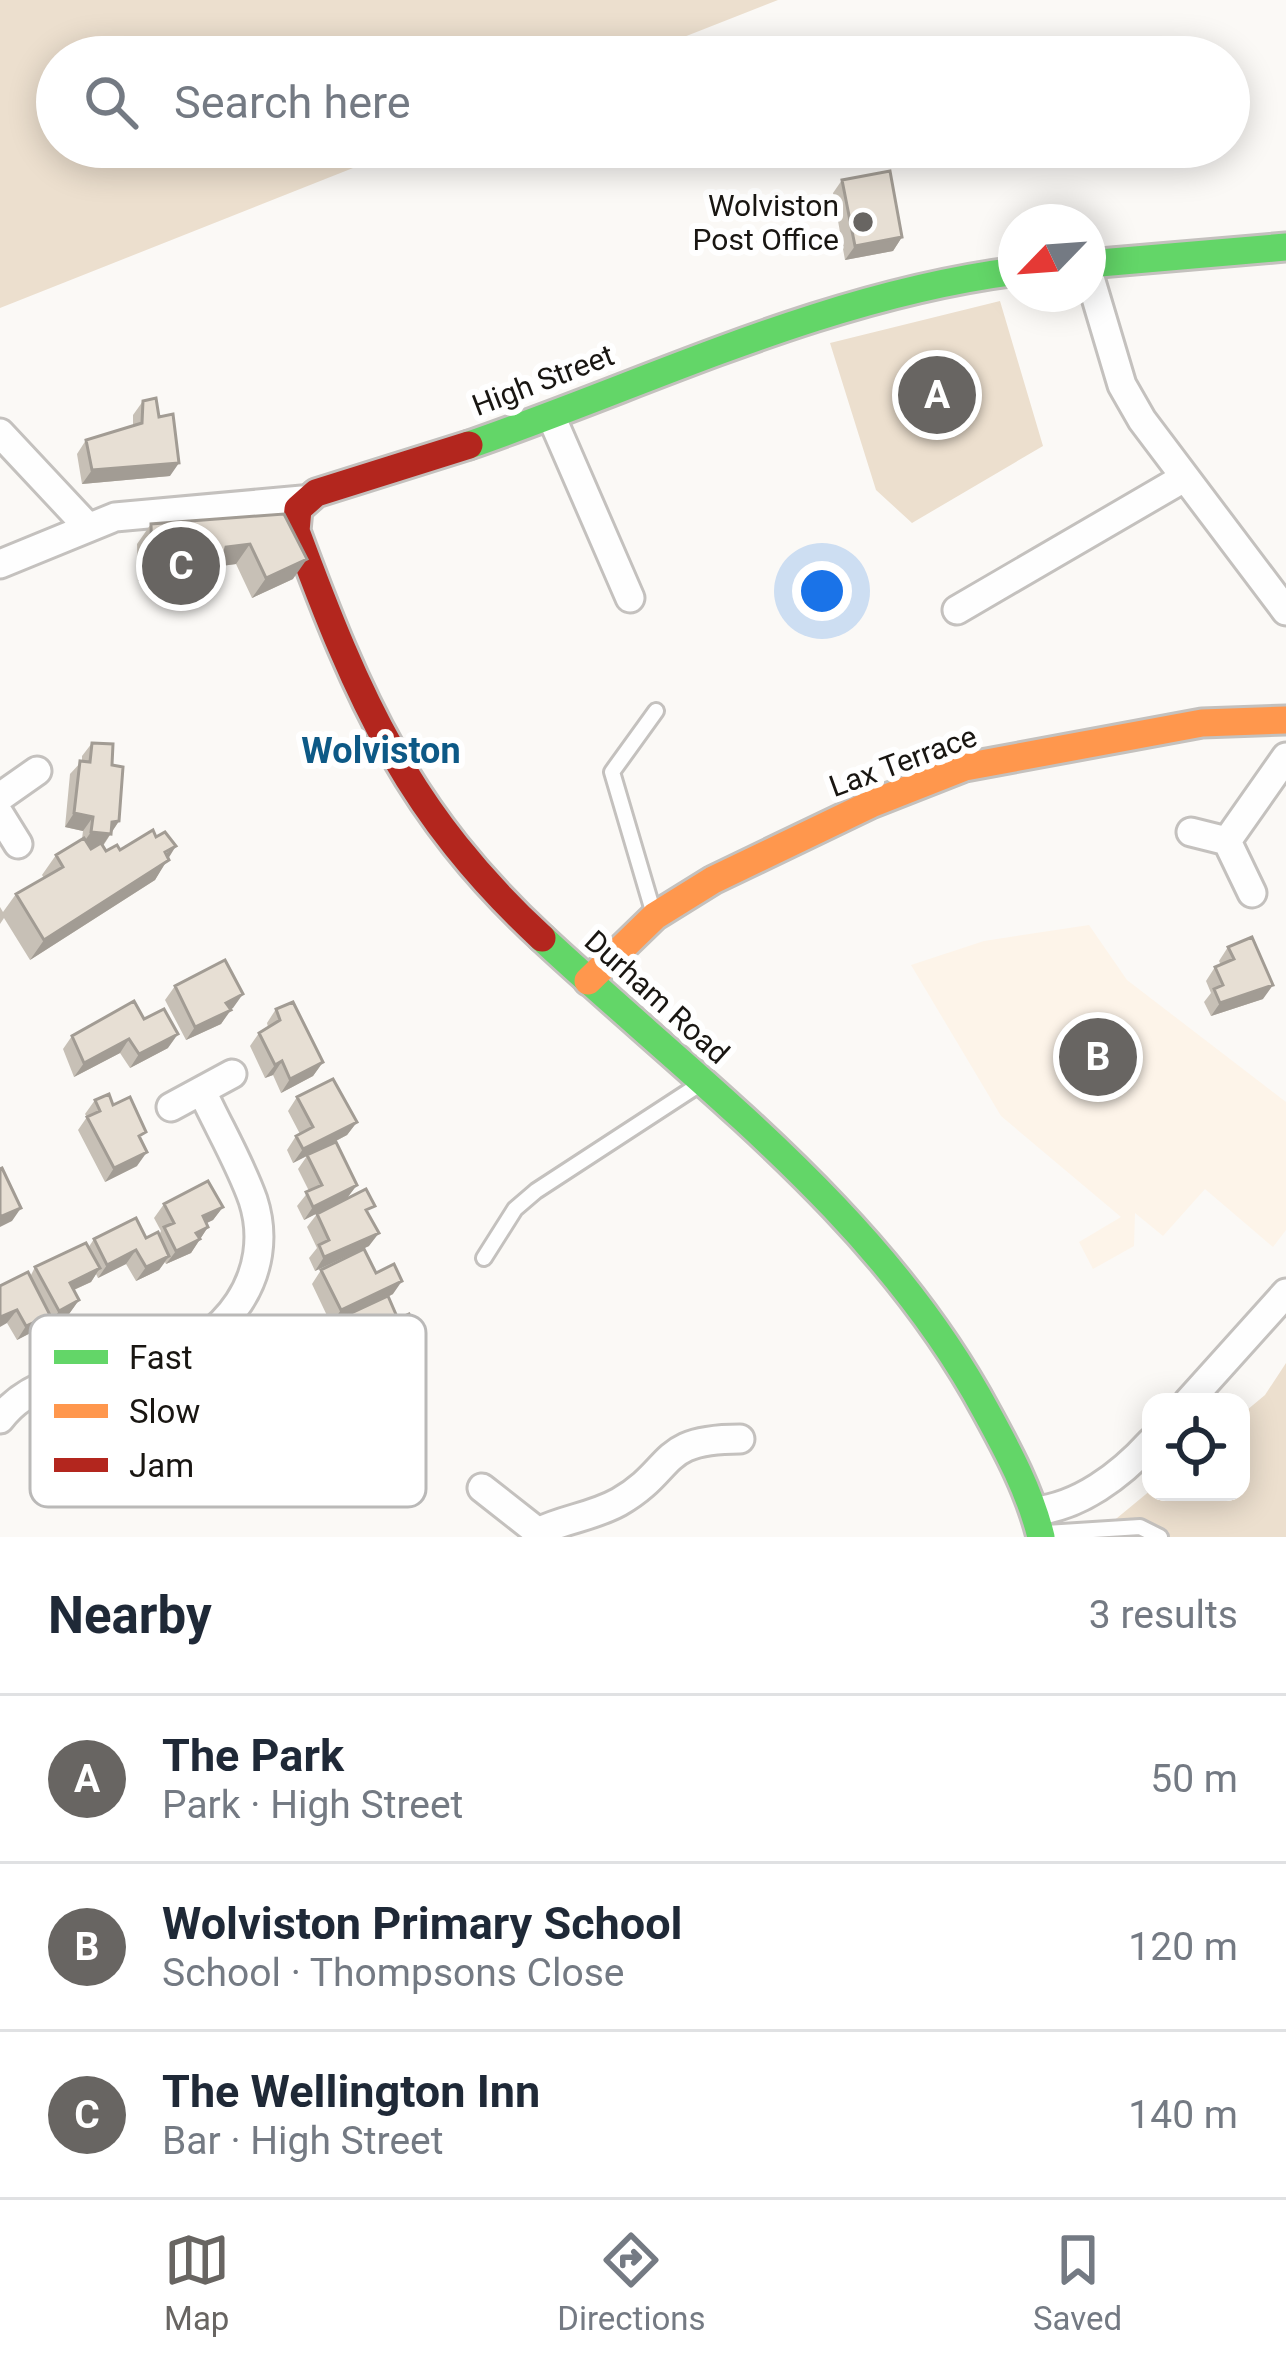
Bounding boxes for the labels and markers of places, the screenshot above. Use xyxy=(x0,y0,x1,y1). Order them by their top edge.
place label: Wolviston Post Office xyxy=(693,188,839,257)
marker: Wolviston Post Office xyxy=(850,209,876,235)
pin: A xyxy=(898,350,976,440)
pin: C xyxy=(142,521,220,611)
pin: B xyxy=(1059,1012,1137,1102)

